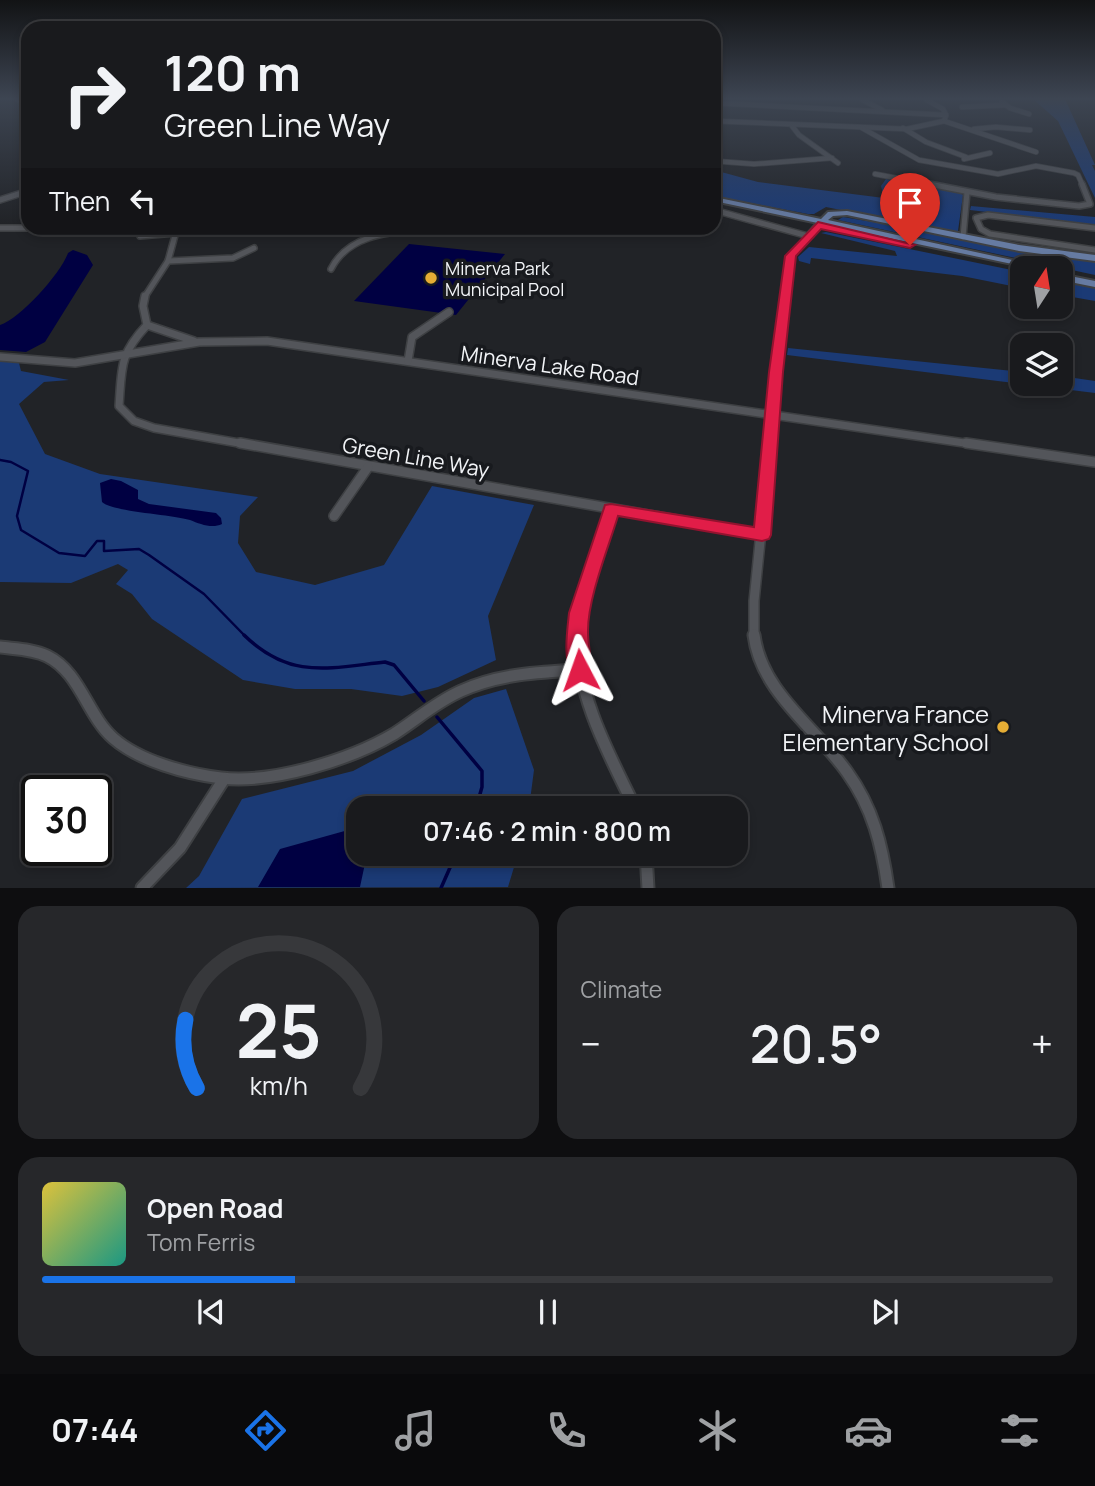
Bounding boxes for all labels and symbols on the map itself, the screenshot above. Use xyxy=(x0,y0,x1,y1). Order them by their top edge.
pin xyxy=(880,173,940,245)
place label: Minerva Park Municipal Pool xyxy=(445,256,564,301)
north arrow xyxy=(1010,256,1073,318)
marker: Minerva Park Municipal Pool xyxy=(423,270,439,286)
street label: Minerva Lake Road xyxy=(459,339,641,391)
street label: Green Line Way xyxy=(341,430,491,484)
position arrow xyxy=(543,633,617,707)
place label: Minerva France Elementary School xyxy=(783,697,989,758)
marker: Minerva France Elementary School xyxy=(995,719,1011,735)
speed limit sign: 30 xyxy=(21,775,112,866)

